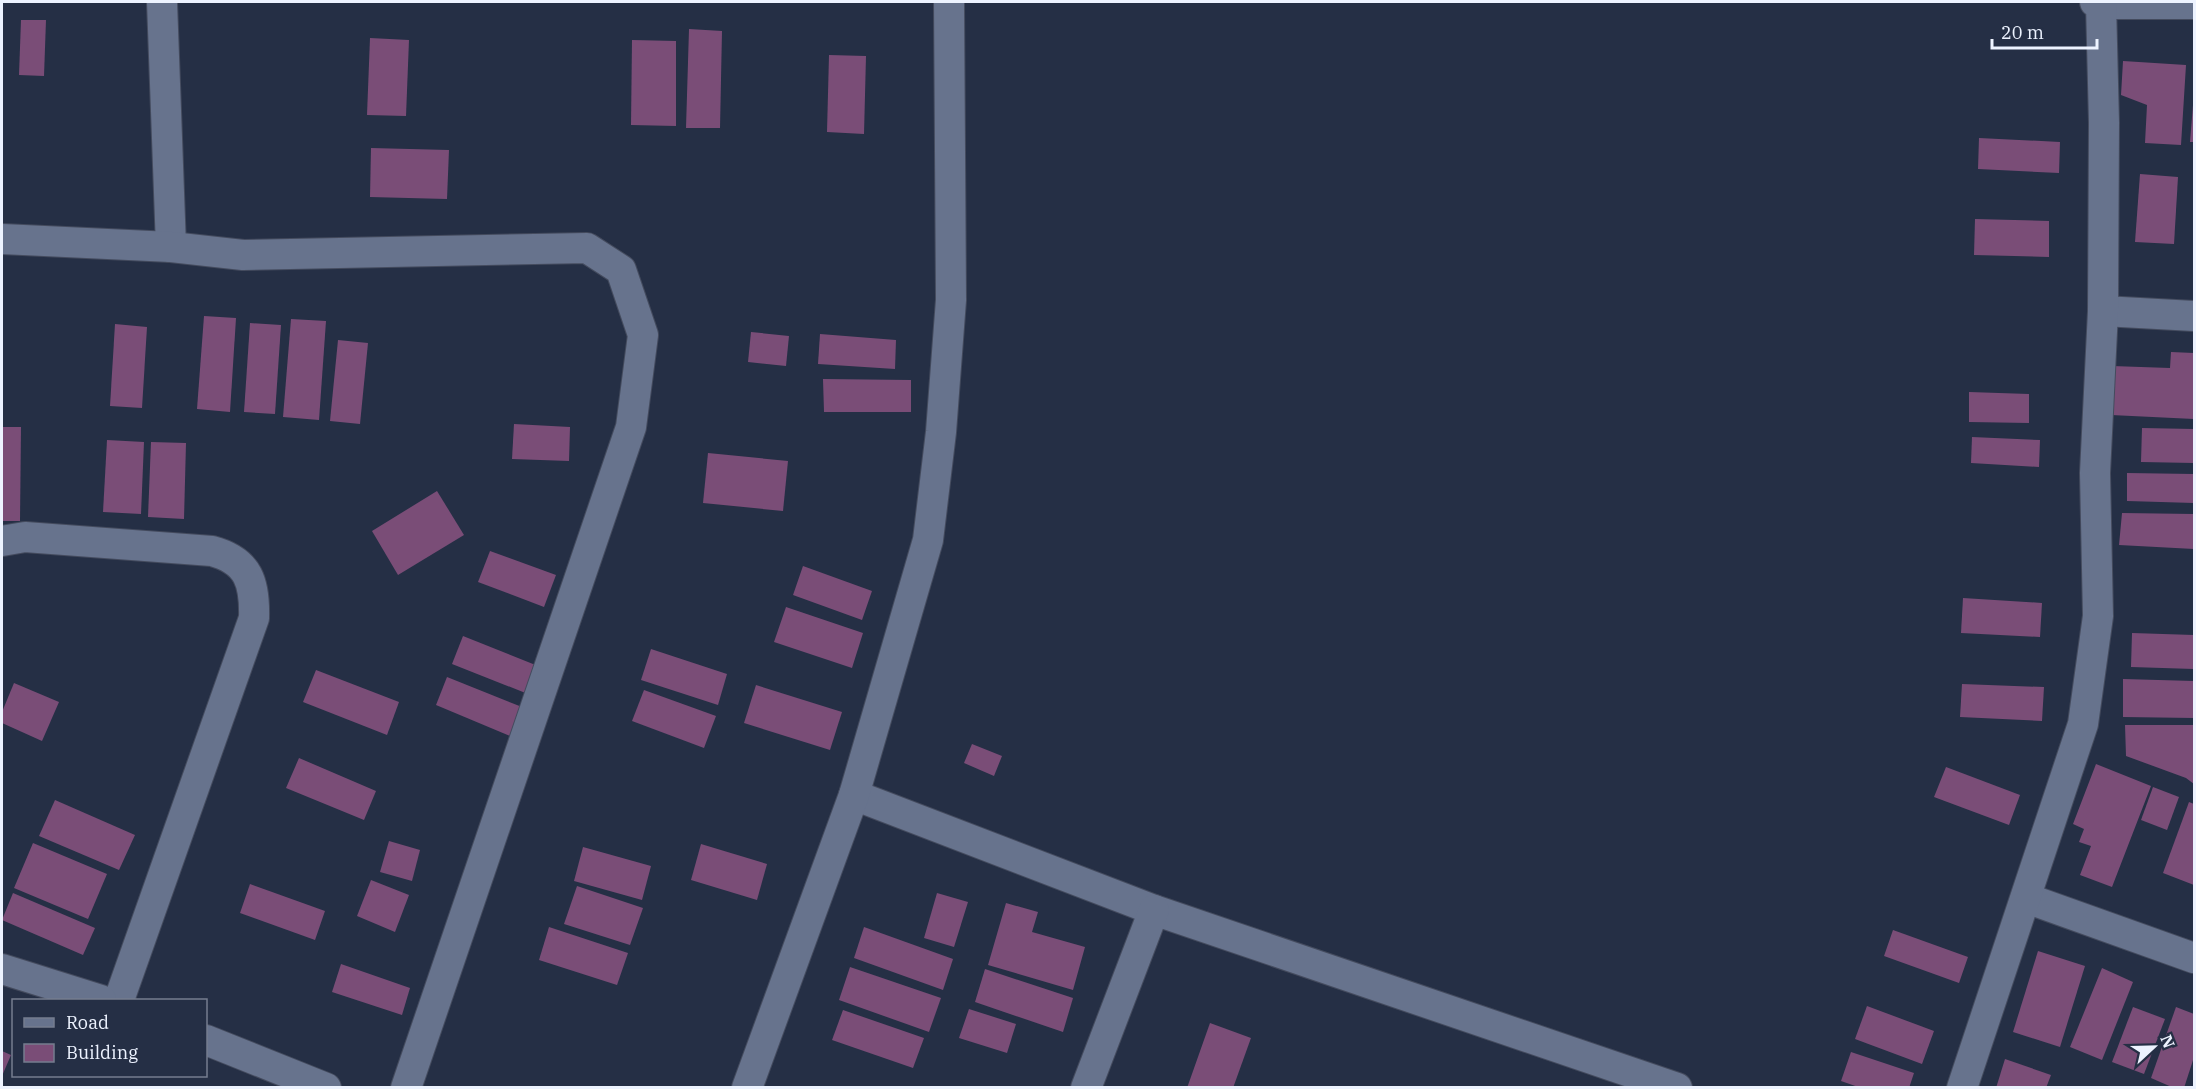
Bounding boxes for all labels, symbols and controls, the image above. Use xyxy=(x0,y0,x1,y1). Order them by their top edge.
scale bar xyxy=(1992,12,2097,50)
text: 20 m xyxy=(2001,21,2044,44)
legend xyxy=(12,999,207,1077)
text: Road xyxy=(66,1011,109,1034)
north arrow xyxy=(2124,1017,2184,1077)
text: N xyxy=(2156,1032,2180,1051)
text: Building xyxy=(66,1041,138,1064)

